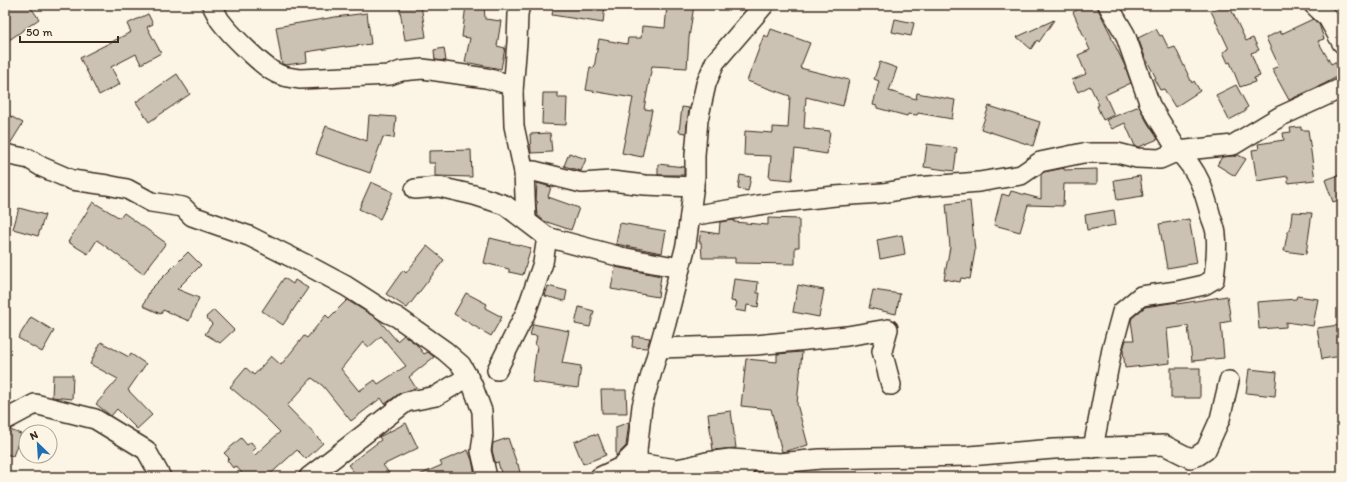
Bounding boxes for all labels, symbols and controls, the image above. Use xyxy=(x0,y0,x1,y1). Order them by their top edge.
scale bar xyxy=(20,18,118,44)
text: 50 m xyxy=(26,25,52,39)
north arrow xyxy=(18,424,58,464)
text: N xyxy=(28,428,40,443)

